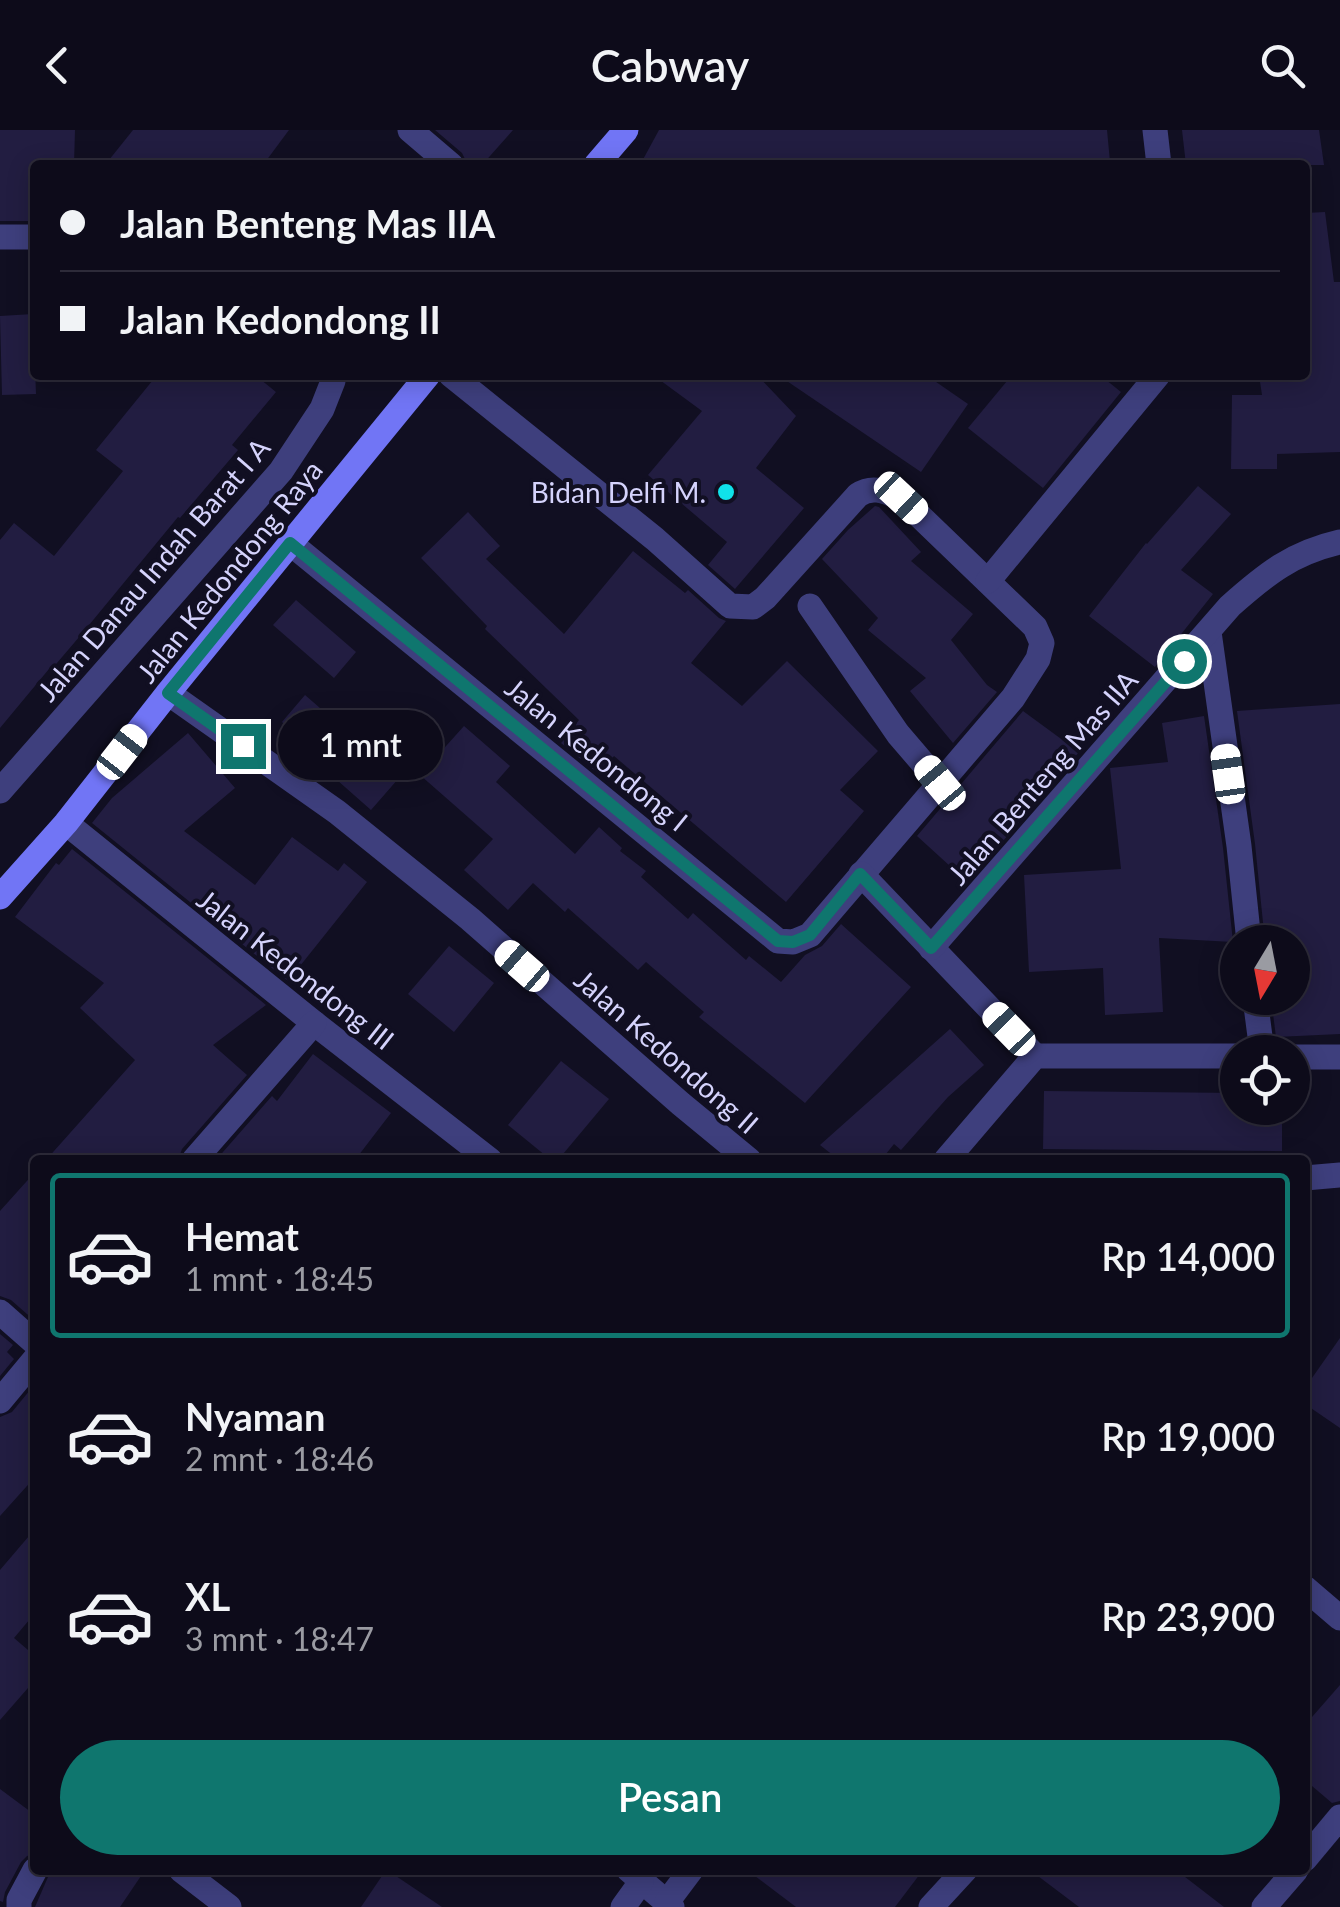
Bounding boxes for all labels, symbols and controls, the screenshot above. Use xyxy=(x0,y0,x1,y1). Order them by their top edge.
icon: back xyxy=(30,38,85,93)
text: Cabway xyxy=(591,38,749,92)
icon: search xyxy=(1255,38,1310,93)
text: Jalan Benteng Mas IIA xyxy=(120,200,495,246)
text: Jalan Kedondong II xyxy=(120,296,441,342)
street label: Jalan Danau Indah Barat I A xyxy=(30,431,276,707)
street label: Jalan Kedondong Raya xyxy=(129,453,329,689)
car xyxy=(869,467,933,529)
place label: Bidan Delfi M. xyxy=(531,475,706,509)
marker: Bidan Delfi M. xyxy=(715,481,737,503)
route start xyxy=(1162,639,1207,684)
street label: Jalan Benteng Mas IIA xyxy=(940,663,1144,891)
street label: Jalan Kedondong I xyxy=(499,670,695,838)
callout: 1 mnt xyxy=(278,711,443,781)
car xyxy=(92,719,152,785)
route end xyxy=(221,724,266,769)
text: 1 mnt xyxy=(319,725,402,764)
car xyxy=(1209,742,1247,806)
car xyxy=(909,750,971,816)
street label: Jalan Kedondong III xyxy=(191,882,401,1056)
north arrow xyxy=(1220,925,1310,1015)
map controls xyxy=(1220,925,1310,1125)
car xyxy=(490,935,554,997)
street label: Jalan Kedondong II xyxy=(568,962,766,1140)
car xyxy=(977,997,1041,1061)
button: locate xyxy=(1220,1035,1310,1125)
icon: car xyxy=(65,1211,155,1301)
text: Hemat xyxy=(185,1213,299,1259)
text: Rp 14,000 xyxy=(1101,1233,1275,1279)
text: 1 mnt · 18:45 xyxy=(185,1259,374,1298)
icon: car xyxy=(65,1391,155,1481)
text: Nyaman xyxy=(185,1393,325,1439)
text: Rp 19,000 xyxy=(1101,1413,1275,1459)
text: 2 mnt · 18:46 xyxy=(185,1439,374,1478)
icon: car xyxy=(65,1571,155,1661)
text: XL xyxy=(185,1573,230,1619)
text: Rp 23,900 xyxy=(1101,1593,1275,1639)
text: 3 mnt · 18:47 xyxy=(185,1619,374,1658)
button: Pesan xyxy=(60,1740,1280,1855)

